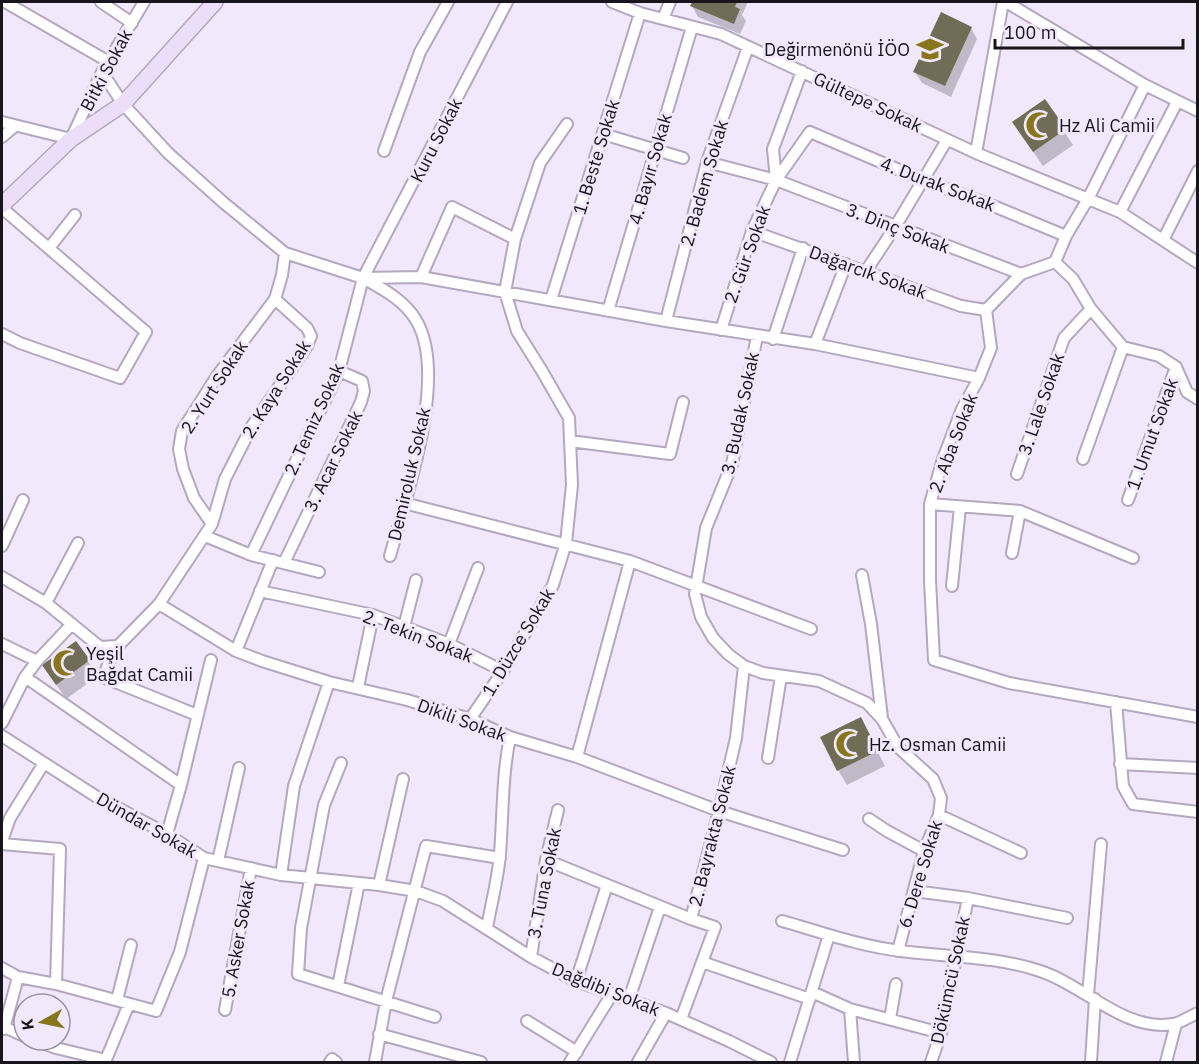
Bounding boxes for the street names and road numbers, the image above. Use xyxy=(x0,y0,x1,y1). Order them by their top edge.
street label: Bitki Sokak xyxy=(75,24,137,115)
street label: Gültepe Sokak xyxy=(810,67,926,137)
street label: Kuru Sokak xyxy=(405,94,467,186)
street label: 1. Beste Sokak xyxy=(568,96,625,218)
street label: 4. Bayır Sokak xyxy=(623,110,677,227)
street label: 2. Badem Sokak xyxy=(675,117,733,249)
street label: 4. Durak Sokak xyxy=(877,152,999,217)
street label: 3. Dinç Sokak xyxy=(843,198,954,258)
street label: 2. Gür Sokak xyxy=(719,201,776,306)
street label: Dağarcık Sokak xyxy=(806,240,931,304)
street label: 2. Kaya Sokak xyxy=(237,335,316,443)
street label: 2. Yurt Sokak xyxy=(175,336,253,438)
street label: 3. Budak Sokak xyxy=(716,349,764,476)
street label: 3. Lale Sokak xyxy=(1013,349,1069,458)
street label: 2. Temiz Sokak xyxy=(279,359,349,479)
street label: 1. Umut Sokak xyxy=(1121,374,1183,493)
street label: 2. Aba Sokak xyxy=(923,389,983,496)
street label: Demiroluk Sokak xyxy=(382,404,436,543)
street label: 3. Acar Sokak xyxy=(299,406,368,515)
street label: 1. Düzce Sokak xyxy=(477,583,560,700)
street label: 2. Tekin Sokak xyxy=(360,604,477,668)
street label: Dikili Sokak xyxy=(414,693,510,747)
street label: 2. Bayrakta Sokak xyxy=(683,762,741,909)
street label: Dündar Sokak xyxy=(93,787,202,863)
street label: 6. Dere Sokak xyxy=(893,817,947,931)
street label: 3. Tuna Sokak xyxy=(522,825,566,941)
street label: 5. Asker Sokak xyxy=(216,878,260,1000)
street label: Dökümcü Sokak xyxy=(925,914,975,1046)
street label: Dağdibi Sokak xyxy=(549,957,664,1021)

